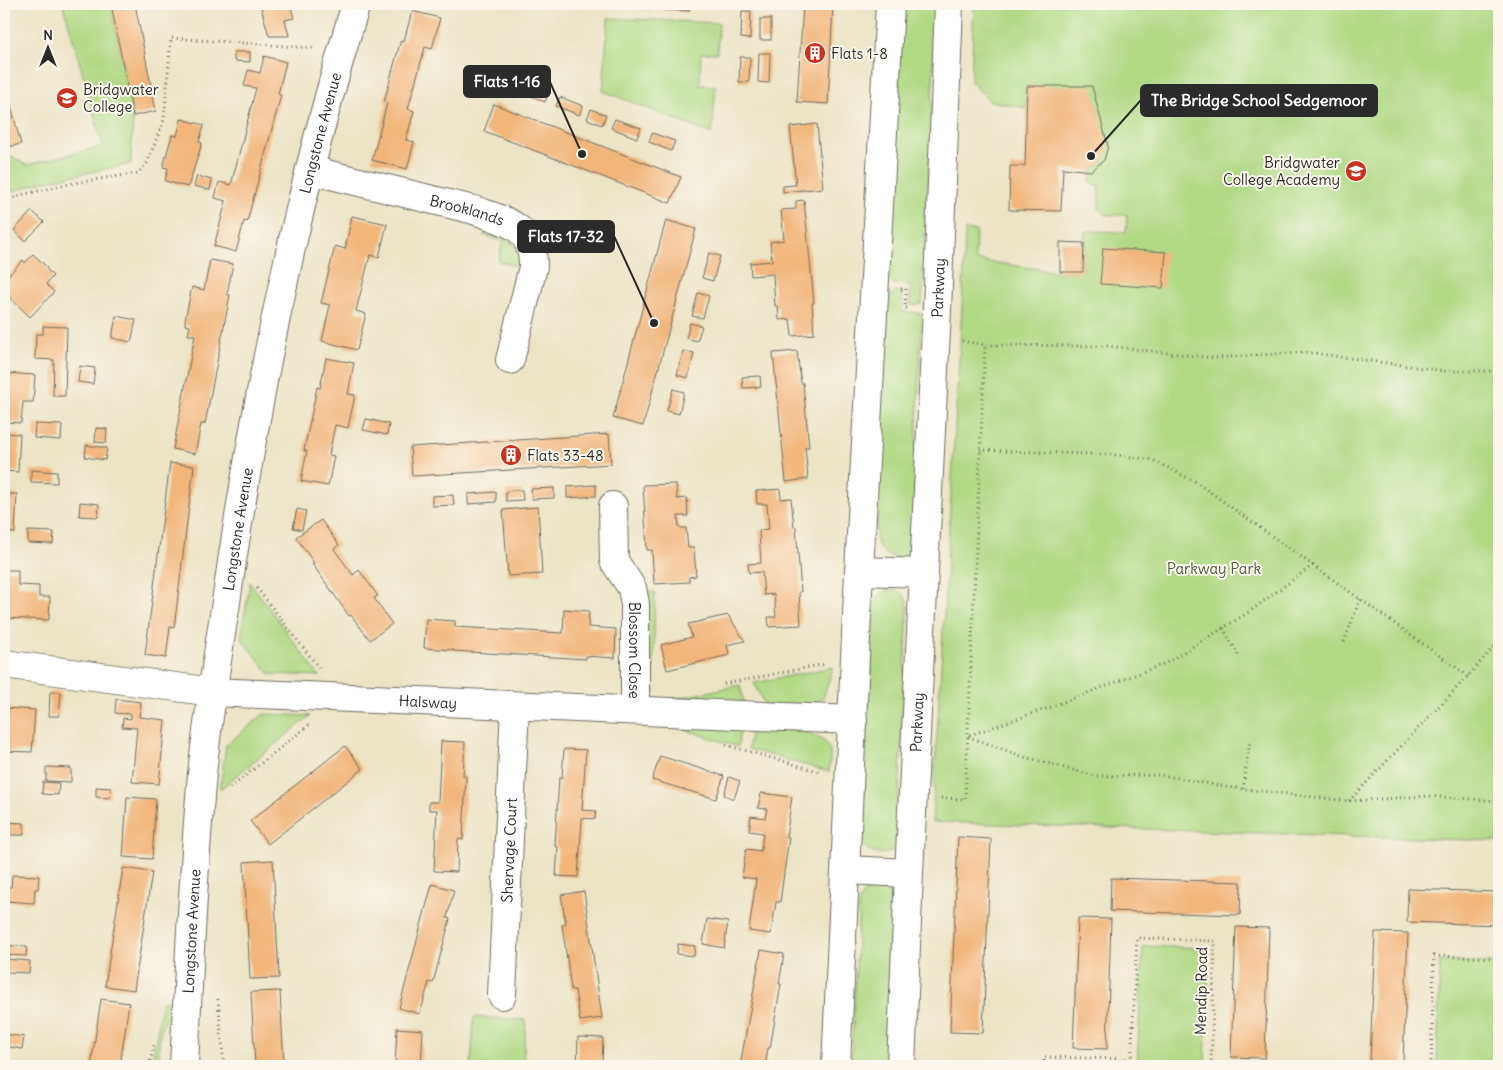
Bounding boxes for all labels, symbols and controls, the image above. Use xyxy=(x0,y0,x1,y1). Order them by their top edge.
north arrow xyxy=(22,22,72,72)
text: N xyxy=(43,26,53,44)
building icon: Flats 1-8 xyxy=(803,41,827,65)
place label: Flats 1-8 xyxy=(831,44,888,63)
callout: Flats 1-16 xyxy=(464,66,550,97)
street label: Longstone Avenue xyxy=(295,70,345,195)
text: Flats 1-16 xyxy=(474,71,540,91)
place label: Bridgwater College xyxy=(83,80,159,116)
callout: The Bridge School Sedgemoor xyxy=(1141,85,1377,116)
school or university icon: Bridgwater College xyxy=(55,86,79,110)
text: The Bridge School Sedgemoor xyxy=(1151,90,1367,111)
place label: Bridgwater College Academy xyxy=(1223,153,1340,189)
school or university icon: Bridgwater College Academy xyxy=(1344,159,1368,183)
street label: Brooklands xyxy=(428,190,508,229)
callout: Flats 17-32 xyxy=(518,221,614,252)
text: Flats 17-32 xyxy=(528,226,604,246)
street label: Parkway xyxy=(927,258,949,318)
building icon: Flats 33-48 xyxy=(499,443,523,467)
place label: Flats 33-48 xyxy=(527,446,604,465)
street label: Longstone Avenue xyxy=(218,466,257,592)
park label: Parkway Park xyxy=(1167,559,1262,578)
street label: Blossom Close xyxy=(626,602,645,699)
street label: Halsway xyxy=(398,691,458,712)
street label: Parkway xyxy=(906,692,927,753)
street label: Shervage Court xyxy=(497,797,520,903)
street label: Longstone Avenue xyxy=(178,868,204,994)
street label: Mendip Road xyxy=(1191,947,1211,1035)

